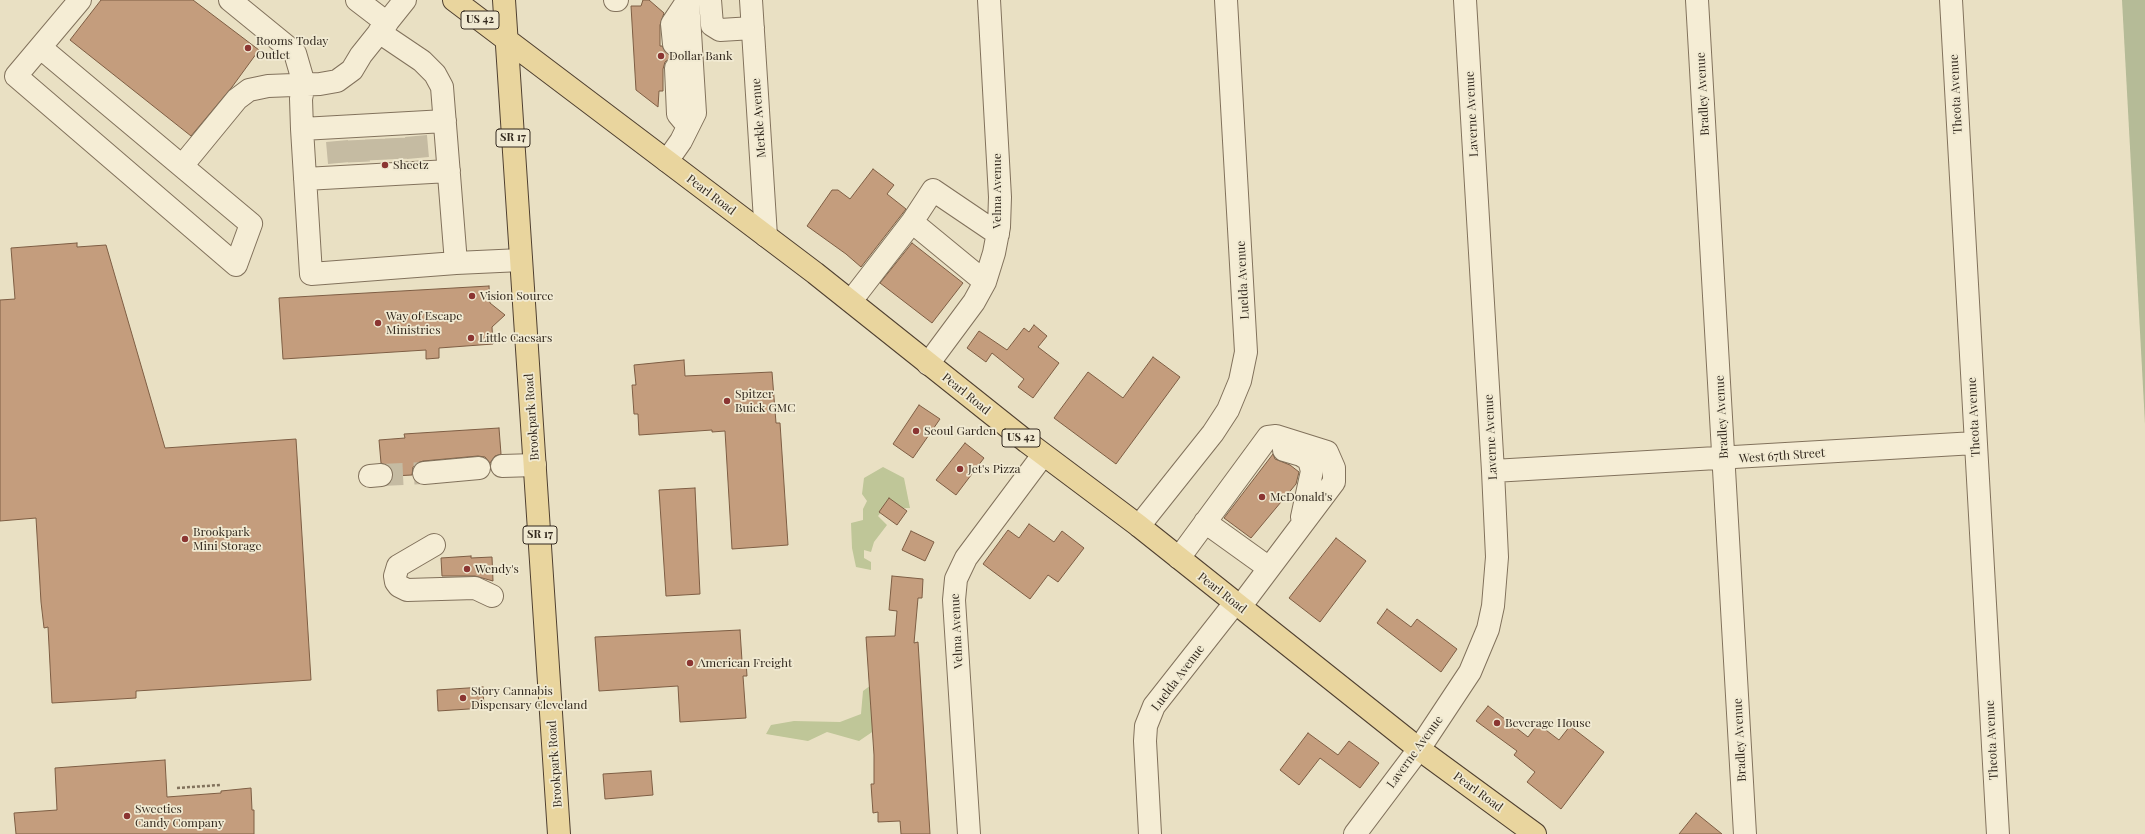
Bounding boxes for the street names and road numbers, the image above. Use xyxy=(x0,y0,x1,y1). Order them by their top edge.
road number: US 42 xyxy=(461,11,499,29)
street label: Bradley Avenue xyxy=(1694,52,1712,136)
street label: Theota Avenue xyxy=(1947,54,1965,134)
street label: Laverne Avenue xyxy=(1463,71,1481,157)
street label: Merkle Avenue xyxy=(749,78,769,158)
road number: SR 17 xyxy=(496,129,530,147)
street label: Velma Avenue xyxy=(990,153,1004,229)
street label: Pearl Road xyxy=(684,172,738,218)
street label: Luelda Avenue xyxy=(1234,240,1252,320)
street label: Pearl Road xyxy=(939,370,993,418)
street label: Brookpark Road xyxy=(522,373,542,461)
street label: Bradley Avenue xyxy=(1713,375,1731,459)
street label: Theota Avenue xyxy=(1965,377,1983,457)
street label: Laverne Avenue xyxy=(1482,394,1500,480)
road number: US 42 xyxy=(1002,429,1040,447)
street label: West 67th Street xyxy=(1738,446,1826,466)
road number: SR 17 xyxy=(523,526,557,544)
street label: Pearl Road xyxy=(1195,570,1249,616)
street label: Velma Avenue xyxy=(948,593,966,669)
street label: Luelda Avenue xyxy=(1148,642,1208,714)
street label: Bradley Avenue xyxy=(1731,698,1749,782)
street label: Theota Avenue xyxy=(1983,700,2001,780)
street label: Laverne Avenue xyxy=(1384,713,1446,791)
street label: Brookpark Road xyxy=(545,720,565,808)
street label: Pearl Road xyxy=(1450,769,1506,815)

